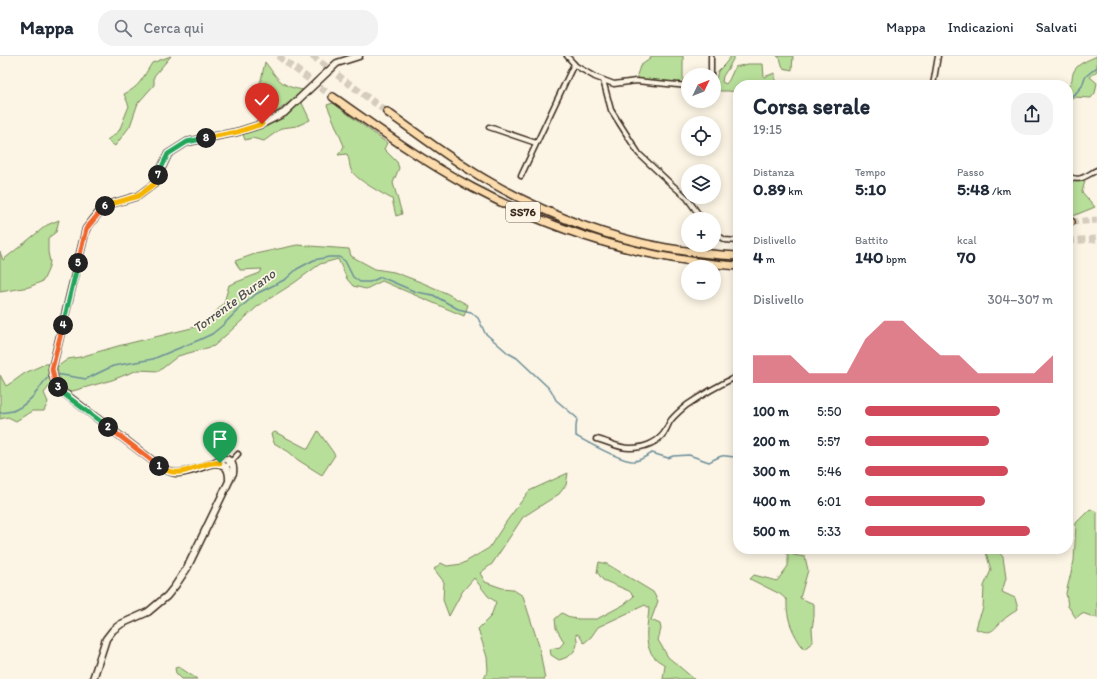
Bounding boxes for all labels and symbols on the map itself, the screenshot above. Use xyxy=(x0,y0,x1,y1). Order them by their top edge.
north arrow xyxy=(681,68,721,108)
pin xyxy=(245,83,279,124)
pin: 8 xyxy=(196,128,216,148)
pin: 7 xyxy=(148,165,168,185)
pin: 6 xyxy=(95,196,115,216)
road number: SS76 xyxy=(506,202,540,222)
pin: 5 xyxy=(68,253,88,273)
water label: Torrente Burano xyxy=(189,265,279,337)
pin: 4 xyxy=(53,315,73,335)
pin: 3 xyxy=(48,377,68,397)
pin: 2 xyxy=(98,417,118,437)
pin xyxy=(203,422,237,463)
pin: 1 xyxy=(149,456,169,476)

